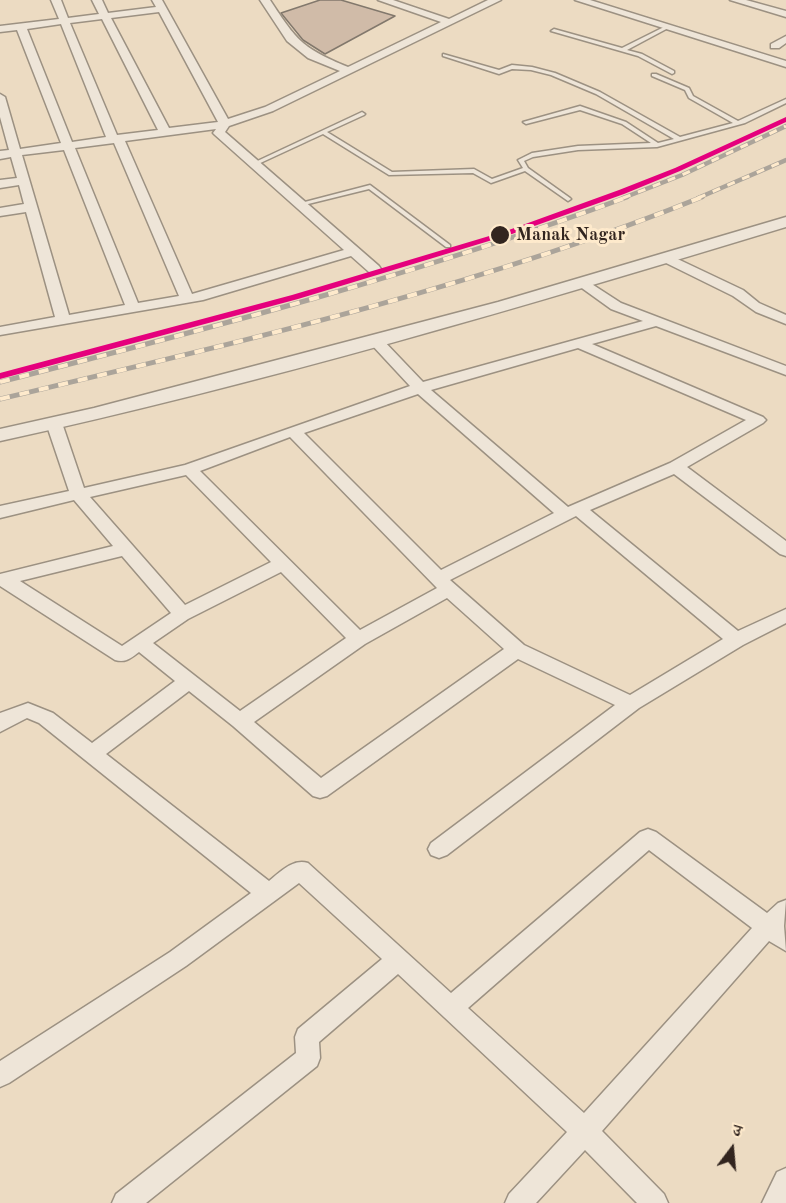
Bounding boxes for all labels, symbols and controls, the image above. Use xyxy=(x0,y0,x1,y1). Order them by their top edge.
marker: Manak Nagar xyxy=(489,224,511,246)
place label: Manak Nagar xyxy=(516,224,625,246)
north arrow xyxy=(702,1119,762,1179)
text: उ xyxy=(731,1123,743,1141)

